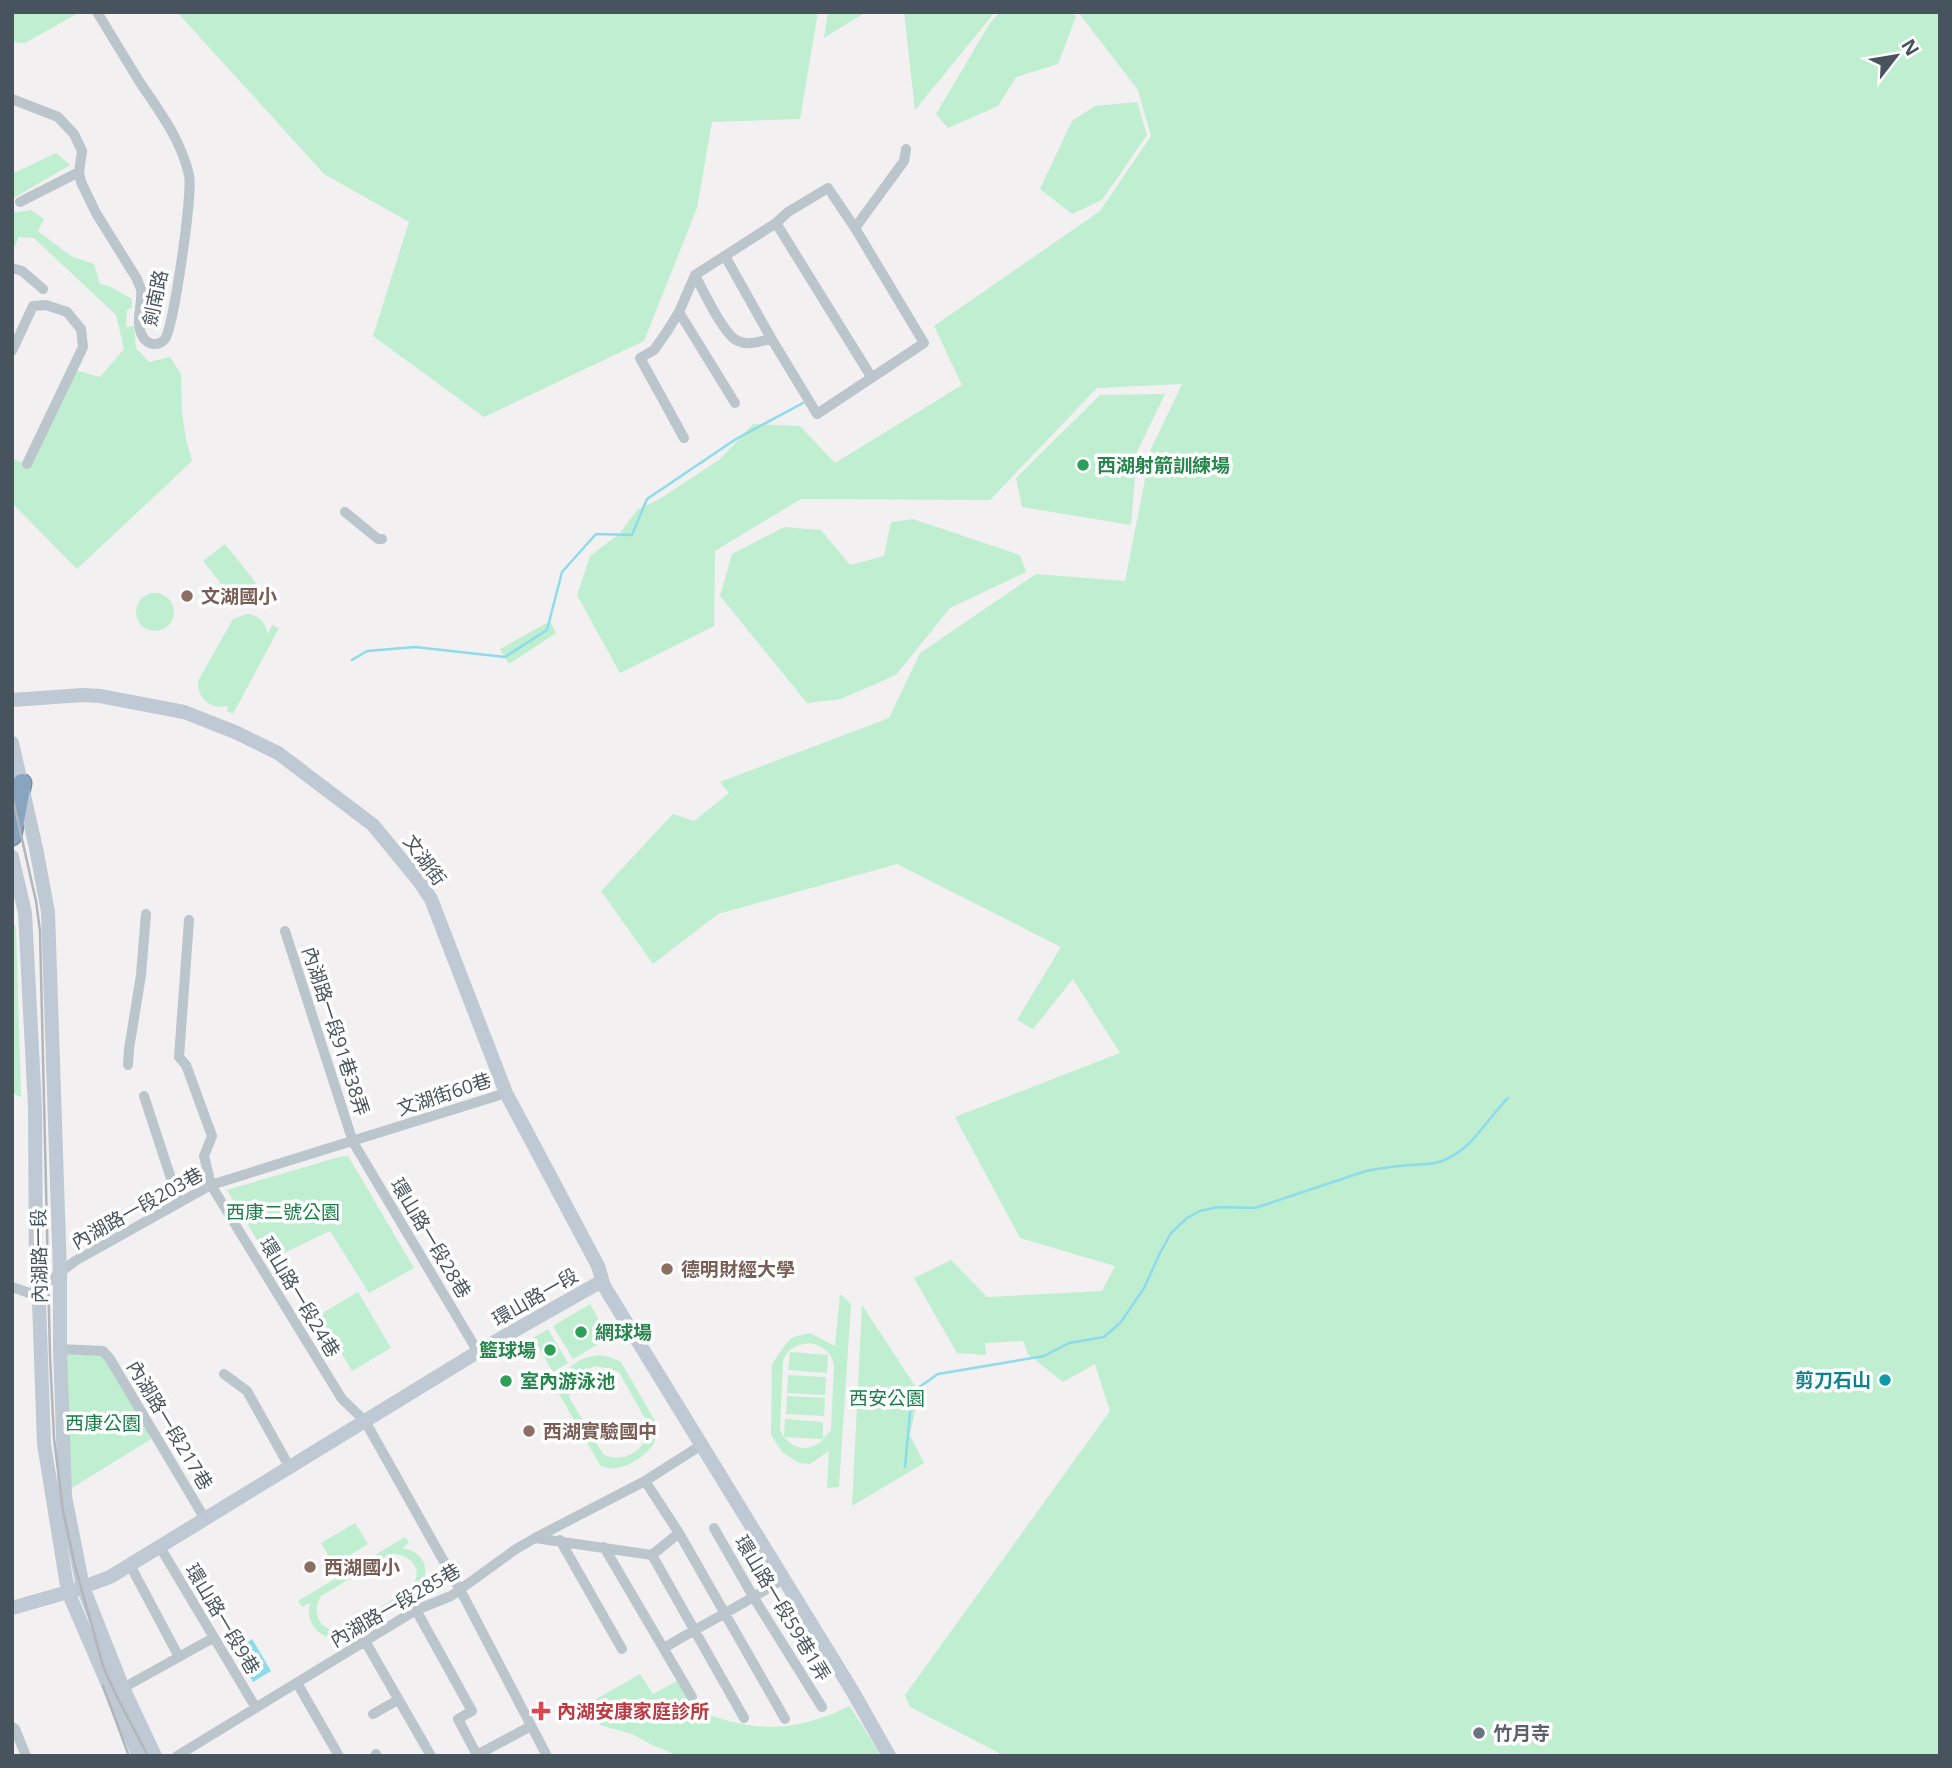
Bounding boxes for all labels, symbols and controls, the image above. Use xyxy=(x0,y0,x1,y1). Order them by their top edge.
north arrow xyxy=(1861,21,1931,91)
text: N xyxy=(1895,34,1926,61)
street label: 劍南路 xyxy=(136,267,174,329)
place label: 西湖射箭訓練場 xyxy=(1097,452,1230,478)
marker: 西湖射箭訓練場 xyxy=(1075,457,1091,473)
place label: 文湖國小 xyxy=(201,583,277,609)
marker: 文湖國小 xyxy=(179,588,195,604)
street label: 文湖街 xyxy=(398,829,452,891)
street label: 內湖路一段91巷38弄 xyxy=(296,943,376,1119)
street label: 文湖街60巷 xyxy=(394,1067,494,1121)
street label: 內湖路一段203巷 xyxy=(67,1161,207,1255)
street label: 環山路一段28巷 xyxy=(385,1173,477,1303)
park label: 西康二號公園 xyxy=(226,1199,340,1225)
street label: 內湖路一段 xyxy=(25,1208,53,1304)
street label: 環山路一段24巷 xyxy=(254,1232,346,1362)
place label: 德明財經大學 xyxy=(681,1256,795,1282)
marker: 德明財經大學 xyxy=(659,1261,675,1277)
street label: 環山路一段 xyxy=(487,1262,583,1332)
place label: 網球場 xyxy=(595,1319,652,1345)
marker: 網球場 xyxy=(573,1324,589,1340)
place label: 籃球場 xyxy=(479,1337,536,1363)
marker: 籃球場 xyxy=(542,1342,558,1358)
street label: 內湖路一段217巷 xyxy=(121,1355,219,1495)
place label: 剪刀石山 xyxy=(1795,1367,1871,1393)
place label: 室內游泳池 xyxy=(520,1368,615,1394)
marker: 剪刀石山 xyxy=(1877,1372,1893,1388)
marker: 室內游泳池 xyxy=(498,1373,514,1389)
park label: 西安公園 xyxy=(849,1385,925,1411)
park label: 西康公園 xyxy=(65,1410,141,1436)
place label: 西湖實驗國中 xyxy=(543,1418,657,1444)
marker: 西湖實驗國中 xyxy=(521,1423,537,1439)
street label: 環山路一段59巷1弄 xyxy=(729,1530,837,1686)
place label: 西湖國小 xyxy=(324,1554,400,1580)
street label: 內湖路一段285巷 xyxy=(325,1557,465,1653)
street label: 環山路一段9巷 xyxy=(180,1559,266,1679)
marker: 西湖國小 xyxy=(302,1559,318,1575)
place label: 內湖安康家庭診所 xyxy=(557,1698,709,1724)
marker: 內湖安康家庭診所 xyxy=(531,1701,551,1721)
place label: 竹月寺 xyxy=(1493,1720,1550,1746)
marker: 竹月寺 xyxy=(1471,1725,1487,1741)

